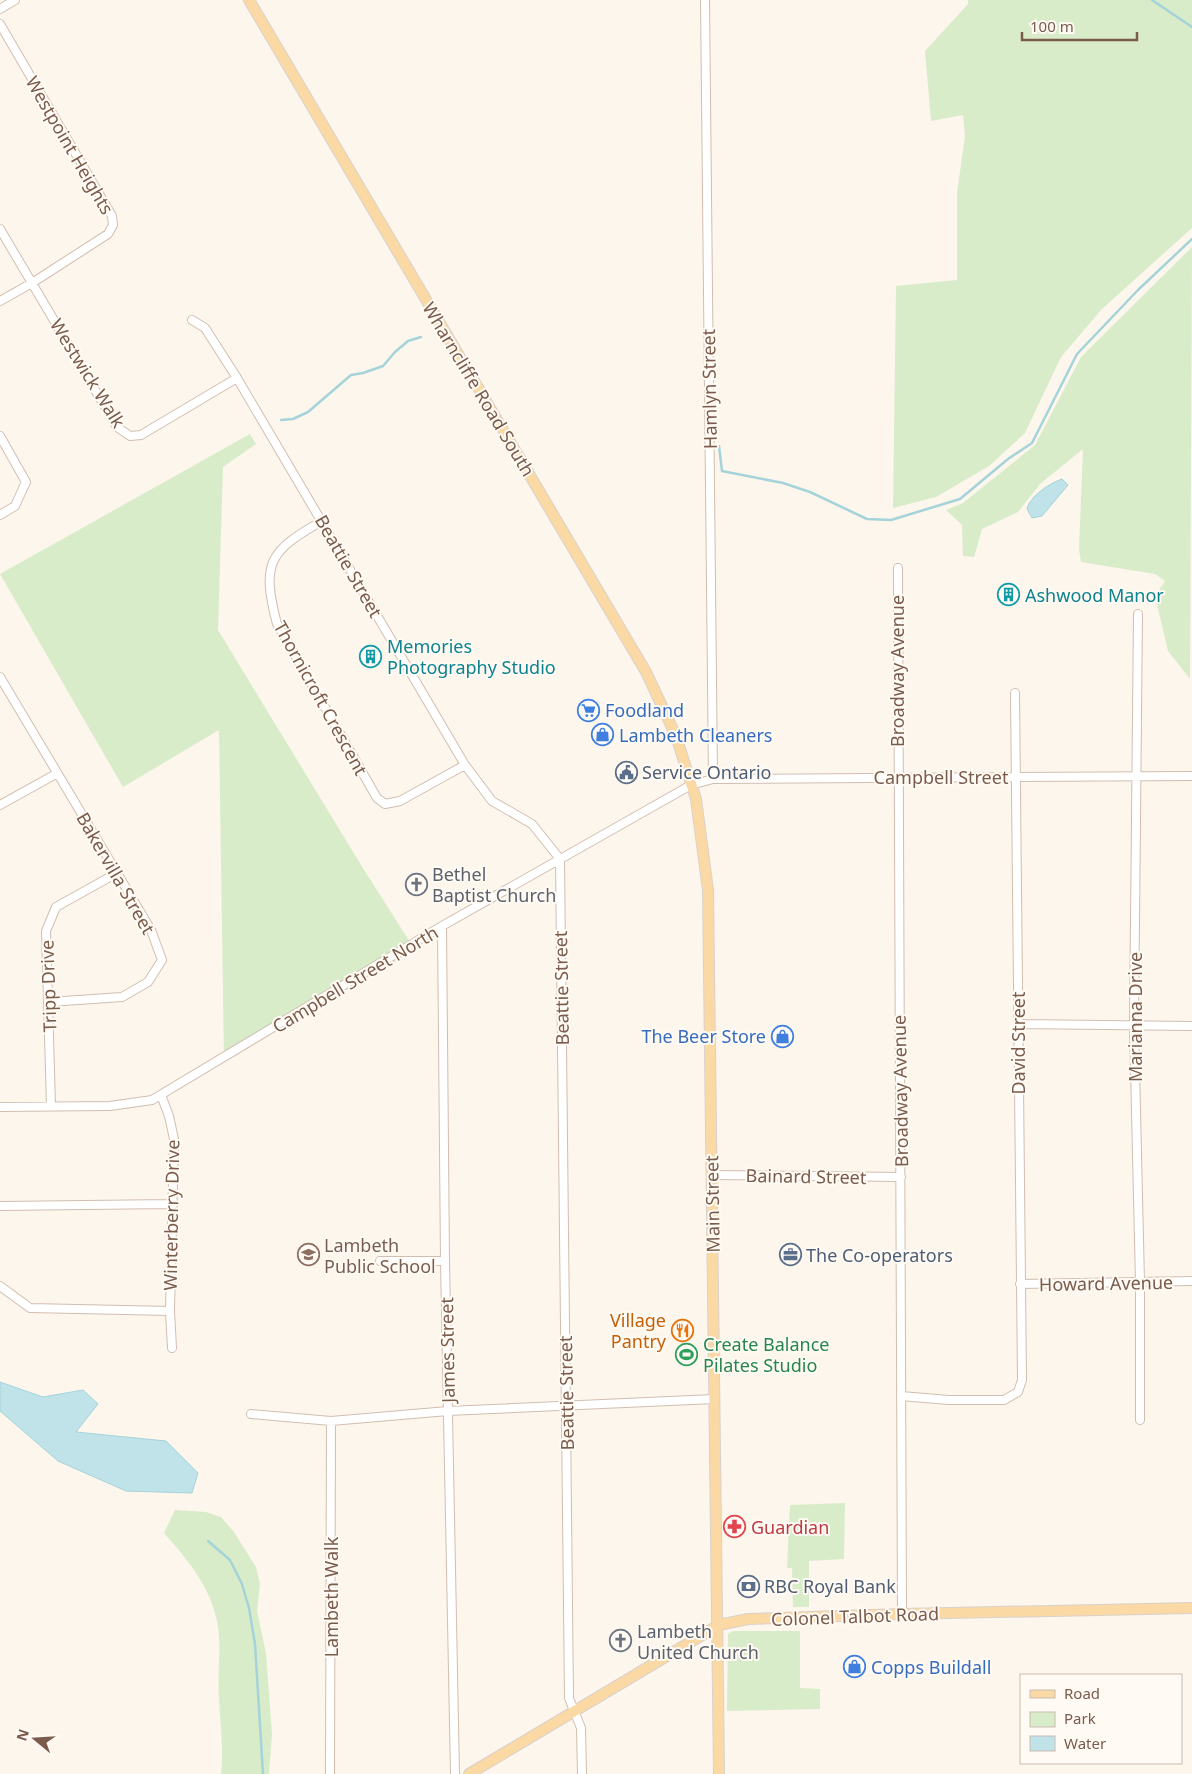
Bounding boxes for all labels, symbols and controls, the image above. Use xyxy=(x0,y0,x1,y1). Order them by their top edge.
scale bar xyxy=(1022,10,1137,42)
text: 100 m xyxy=(1030,16,1074,36)
street label: Westpoint Heights xyxy=(21,71,119,219)
street label: Wharncliffe Road South xyxy=(417,297,541,481)
street label: Westwick Walk xyxy=(45,314,131,432)
street label: Hamlyn Street xyxy=(696,328,722,449)
street label: Beattie Street xyxy=(310,510,388,622)
building icon: Ashwood Manor xyxy=(997,583,1021,607)
place label: Ashwood Manor xyxy=(1025,583,1164,607)
street label: Broadway Avenue xyxy=(885,595,909,747)
street label: Thornicroft Crescent xyxy=(269,617,374,780)
place label: Memories Photography Studio xyxy=(387,634,556,679)
building icon: Memories Photography Studio xyxy=(359,644,383,668)
supermarket icon: Foodland xyxy=(577,698,601,722)
place label: Foodland xyxy=(605,698,684,722)
shop icon: Lambeth Cleaners xyxy=(591,723,615,747)
place label: Lambeth Cleaners xyxy=(619,723,773,747)
public building icon: Service Ontario xyxy=(614,760,638,784)
place label: Service Ontario xyxy=(642,760,771,784)
street label: Campbell Street xyxy=(874,765,1009,789)
street label: Bakervilla Street xyxy=(71,808,161,939)
place label: Bethel Baptist Church xyxy=(432,862,556,907)
church icon: Bethel Baptist Church xyxy=(404,872,428,896)
street label: Campbell Street North xyxy=(268,920,442,1038)
street label: Beattie Street xyxy=(548,930,574,1046)
street label: Tripp Drive xyxy=(34,939,62,1033)
street label: Marianna Drive xyxy=(1123,952,1147,1082)
street label: David Street xyxy=(1006,991,1030,1095)
street label: Broadway Avenue xyxy=(887,1015,913,1167)
place label: The Beer Store xyxy=(641,1024,766,1048)
shop icon: The Beer Store xyxy=(770,1024,794,1048)
street label: Winterberry Drive xyxy=(158,1139,184,1291)
street label: Main Street xyxy=(699,1155,725,1253)
street label: Bainard Street xyxy=(745,1163,867,1189)
place label: Lambeth Public School xyxy=(324,1233,436,1278)
school or university icon: Lambeth Public School xyxy=(296,1243,320,1267)
office icon: The Co-operators xyxy=(778,1243,802,1267)
place label: The Co-operators xyxy=(806,1243,953,1267)
street label: Howard Avenue xyxy=(1039,1270,1173,1296)
street label: James Street xyxy=(434,1297,460,1405)
place label: Village Pantry xyxy=(610,1308,667,1353)
restaurant icon: Village Pantry xyxy=(670,1318,694,1342)
place label: Create Balance Pilates Studio xyxy=(703,1332,830,1377)
street label: Beattie Street xyxy=(553,1335,579,1451)
sports icon: Create Balance Pilates Studio xyxy=(675,1342,699,1366)
pharmacy icon: Guardian xyxy=(723,1515,747,1539)
place label: Guardian xyxy=(751,1515,829,1539)
street label: Lambeth Walk xyxy=(319,1536,343,1657)
bank icon: RBC Royal Bank xyxy=(736,1574,760,1598)
place label: RBC Royal Bank xyxy=(764,1574,896,1598)
street label: Colonel Talbot Road xyxy=(771,1601,939,1631)
place label: Lambeth United Church xyxy=(637,1619,759,1664)
church icon: Lambeth United Church xyxy=(609,1629,633,1653)
shop icon: Copps Buildall xyxy=(843,1655,867,1679)
place label: Copps Buildall xyxy=(871,1655,991,1679)
legend xyxy=(1020,1674,1182,1764)
text: Road xyxy=(1064,1683,1100,1703)
text: Park xyxy=(1064,1708,1096,1728)
north arrow xyxy=(10,1714,60,1764)
text: N xyxy=(11,1726,33,1743)
text: Water xyxy=(1064,1733,1106,1753)

